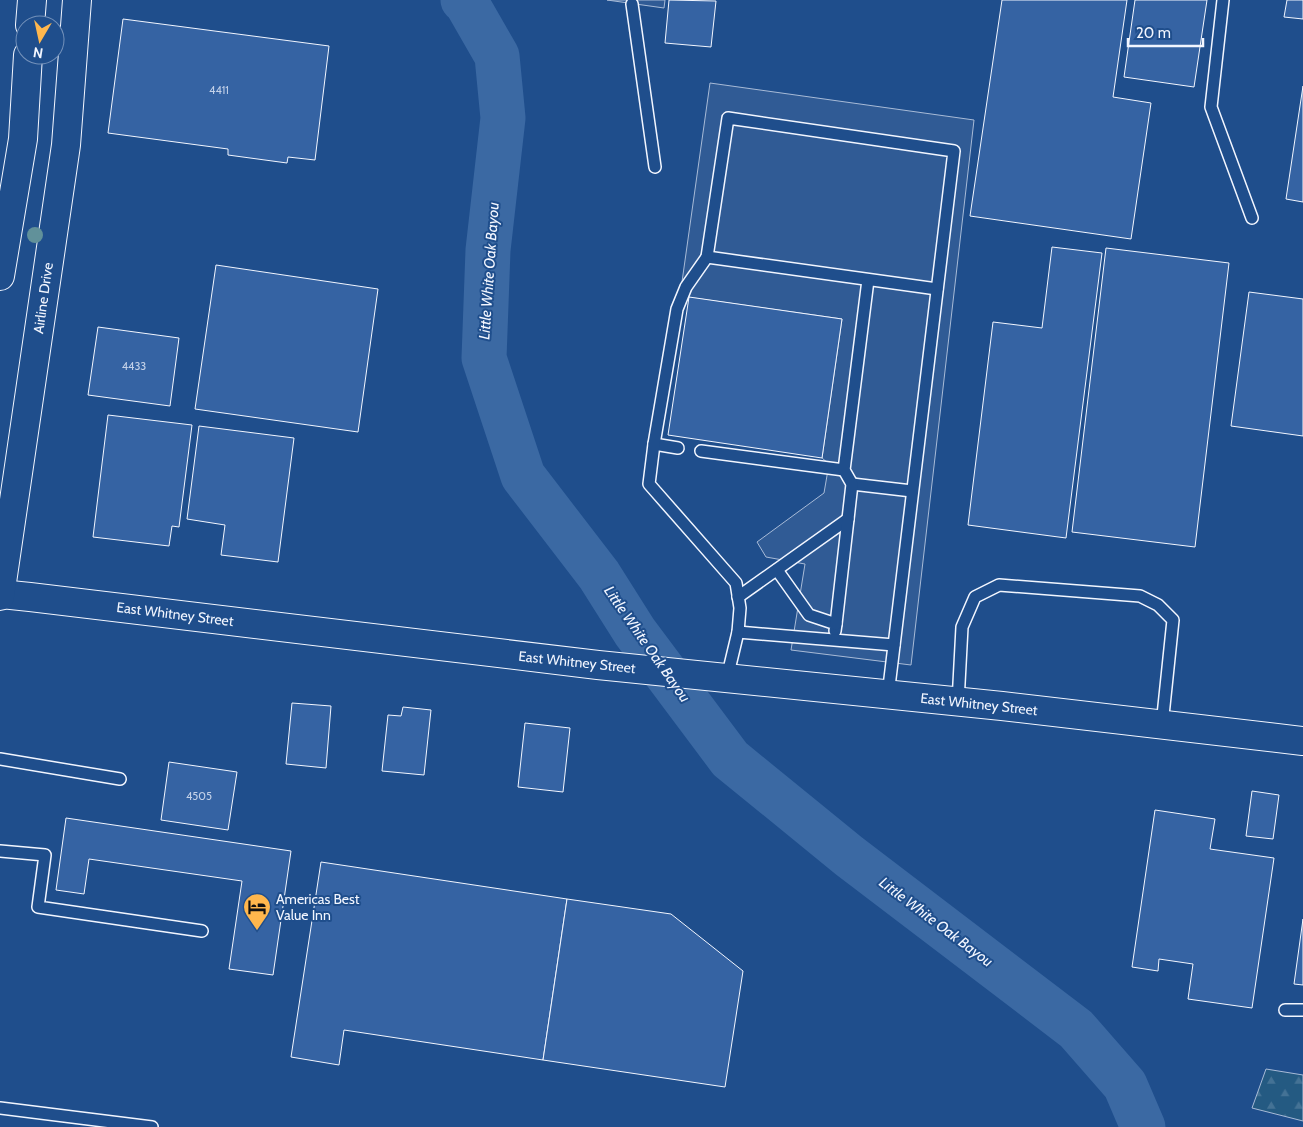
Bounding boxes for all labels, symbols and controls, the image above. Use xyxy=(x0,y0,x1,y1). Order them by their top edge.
north arrow xyxy=(15,15,65,65)
scale bar xyxy=(1128,15,1203,47)
text: 20 m xyxy=(1136,24,1171,42)
text: N xyxy=(32,43,44,63)
house number: 4411 xyxy=(209,83,229,97)
water label: Little White Oak Bayou xyxy=(475,202,503,340)
street label: Airline Drive xyxy=(29,261,57,335)
house number: 4433 xyxy=(122,359,146,373)
water label: Little White Oak Bayou xyxy=(600,582,694,706)
street label: East Whitney Street xyxy=(115,598,235,630)
street label: East Whitney Street xyxy=(517,647,637,677)
street label: East Whitney Street xyxy=(919,689,1039,719)
house number: 4505 xyxy=(186,789,212,803)
water label: Little White Oak Bayou xyxy=(876,873,996,971)
place label: Americas Best Value Inn xyxy=(276,890,360,924)
hotel icon: Americas Best Value Inn xyxy=(242,892,272,931)

